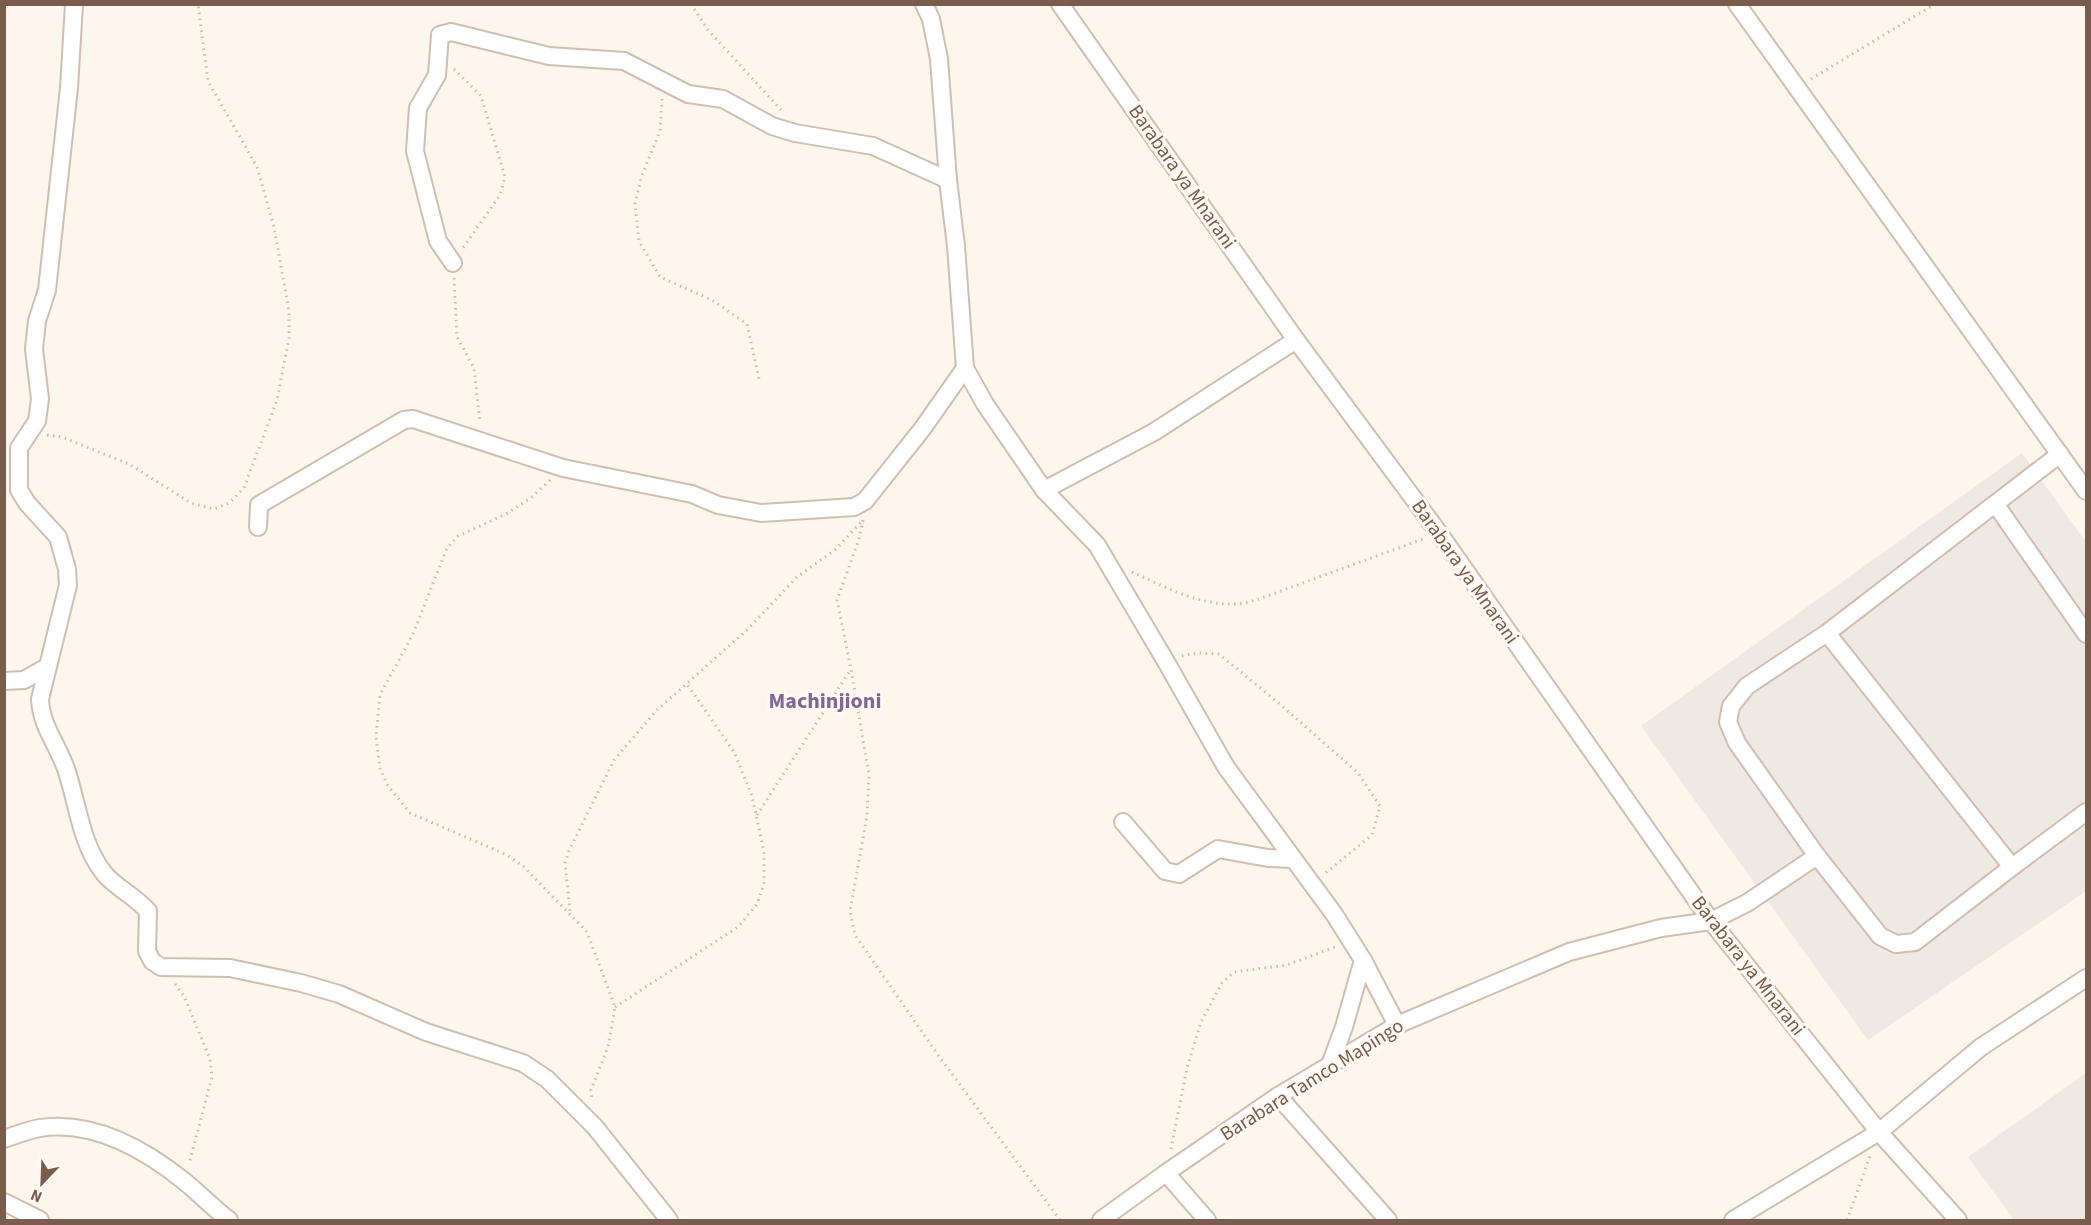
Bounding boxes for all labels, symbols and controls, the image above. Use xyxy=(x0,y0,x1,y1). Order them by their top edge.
street label: Barabara ya Mnarani xyxy=(1122,99,1242,255)
street label: Barabara ya Mnarani xyxy=(1405,494,1525,650)
district label: Machinjioni xyxy=(769,685,881,717)
street label: Barabara ya Mnarani xyxy=(1684,890,1812,1042)
street label: Barabara Tamco Mapingo xyxy=(1215,1012,1409,1148)
north arrow xyxy=(12,1153,72,1213)
text: N xyxy=(27,1184,46,1208)

